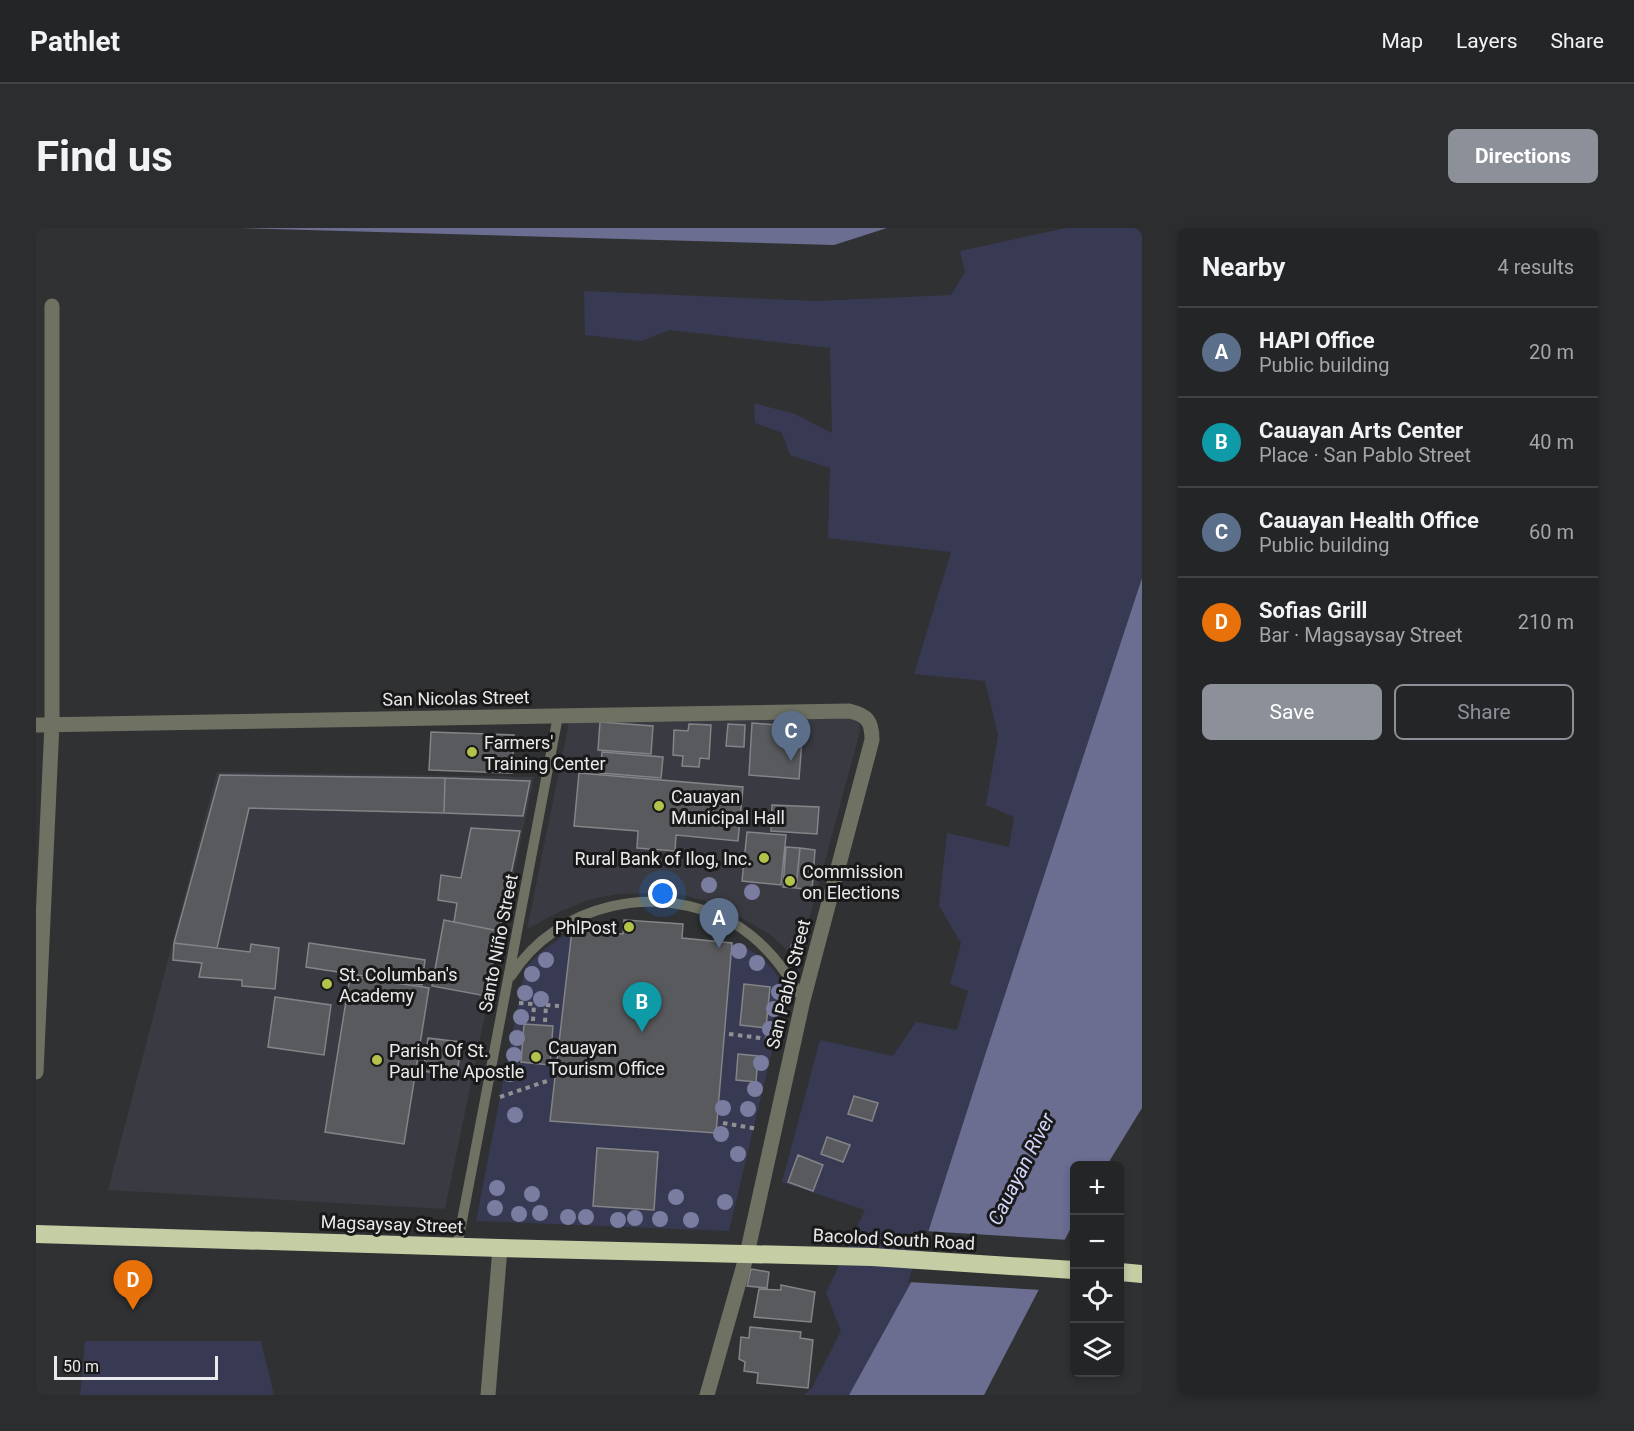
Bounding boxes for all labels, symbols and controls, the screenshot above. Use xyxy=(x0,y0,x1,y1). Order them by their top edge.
text: Pathlet xyxy=(30,25,120,58)
text: Map xyxy=(1381,29,1423,53)
text: Layers xyxy=(1456,29,1517,53)
text: Share xyxy=(1550,29,1604,53)
button: Directions xyxy=(1448,129,1598,183)
text: Find us xyxy=(36,132,173,181)
text: Nearby xyxy=(1202,252,1285,282)
text: 4 results xyxy=(1498,255,1574,279)
text: HAPI Office xyxy=(1259,328,1375,353)
text: A xyxy=(1215,340,1228,364)
text: 20 m xyxy=(1529,340,1574,364)
text: Public building xyxy=(1259,353,1389,377)
text: Cauayan Arts Center xyxy=(1259,418,1463,443)
text: B xyxy=(1215,430,1228,454)
text: 40 m xyxy=(1529,430,1574,454)
text: Place · San Pablo Street xyxy=(1259,443,1471,467)
text: Cauayan Health Office xyxy=(1259,508,1479,533)
text: C xyxy=(1215,520,1228,544)
text: 60 m xyxy=(1529,520,1574,544)
text: Public building xyxy=(1259,533,1389,557)
text: Sofias Grill xyxy=(1259,598,1367,623)
text: D xyxy=(1215,610,1228,634)
text: 210 m xyxy=(1518,610,1574,634)
text: Bar · Magsaysay Street xyxy=(1259,623,1463,647)
button: Save xyxy=(1202,684,1382,740)
button: Share xyxy=(1394,684,1574,740)
street label: San Nicolas Street xyxy=(382,686,530,710)
pin: C xyxy=(772,712,810,761)
place label: Farmers' Training Center xyxy=(484,732,606,774)
marker: Farmers' Training Center xyxy=(465,745,479,759)
place label: Cauayan Municipal Hall xyxy=(671,786,785,828)
marker: Cauayan Municipal Hall xyxy=(652,799,666,813)
place label: Rural Bank of Ilog, Inc. xyxy=(574,848,752,869)
marker: Rural Bank of Ilog, Inc. xyxy=(757,851,771,865)
place label: Commission on Elections xyxy=(802,861,903,903)
street label: Santo Niño Street xyxy=(474,872,522,1014)
marker: Commission on Elections xyxy=(783,874,797,888)
your location xyxy=(648,879,677,908)
pin: A xyxy=(700,898,738,948)
place label: PhlPost xyxy=(555,917,617,938)
street label: San Pablo Street xyxy=(762,917,814,1051)
marker: PhlPost xyxy=(622,920,636,934)
place label: St. Columban's Academy xyxy=(339,964,458,1006)
marker: St. Columban's Academy xyxy=(320,977,334,991)
pin: B xyxy=(622,982,662,1032)
place label: Cauayan Tourism Office xyxy=(548,1037,665,1079)
place label: Parish Of St. Paul The Apostle xyxy=(389,1040,524,1082)
marker: Cauayan Tourism Office xyxy=(529,1050,543,1064)
marker: Parish Of St. Paul The Apostle xyxy=(370,1053,384,1067)
water label: Cauayan River xyxy=(983,1108,1060,1229)
map controls xyxy=(1070,1161,1124,1377)
button: + xyxy=(1070,1161,1124,1215)
street label: Magsaysay Street xyxy=(320,1211,464,1237)
button: − xyxy=(1070,1215,1124,1269)
street label: Bacolod South Road xyxy=(812,1224,976,1254)
pin: D xyxy=(114,1260,152,1310)
button: locate xyxy=(1070,1269,1124,1323)
button: layers xyxy=(1070,1323,1124,1377)
scale bar xyxy=(54,1353,218,1380)
text: 50 m xyxy=(63,1357,99,1376)

